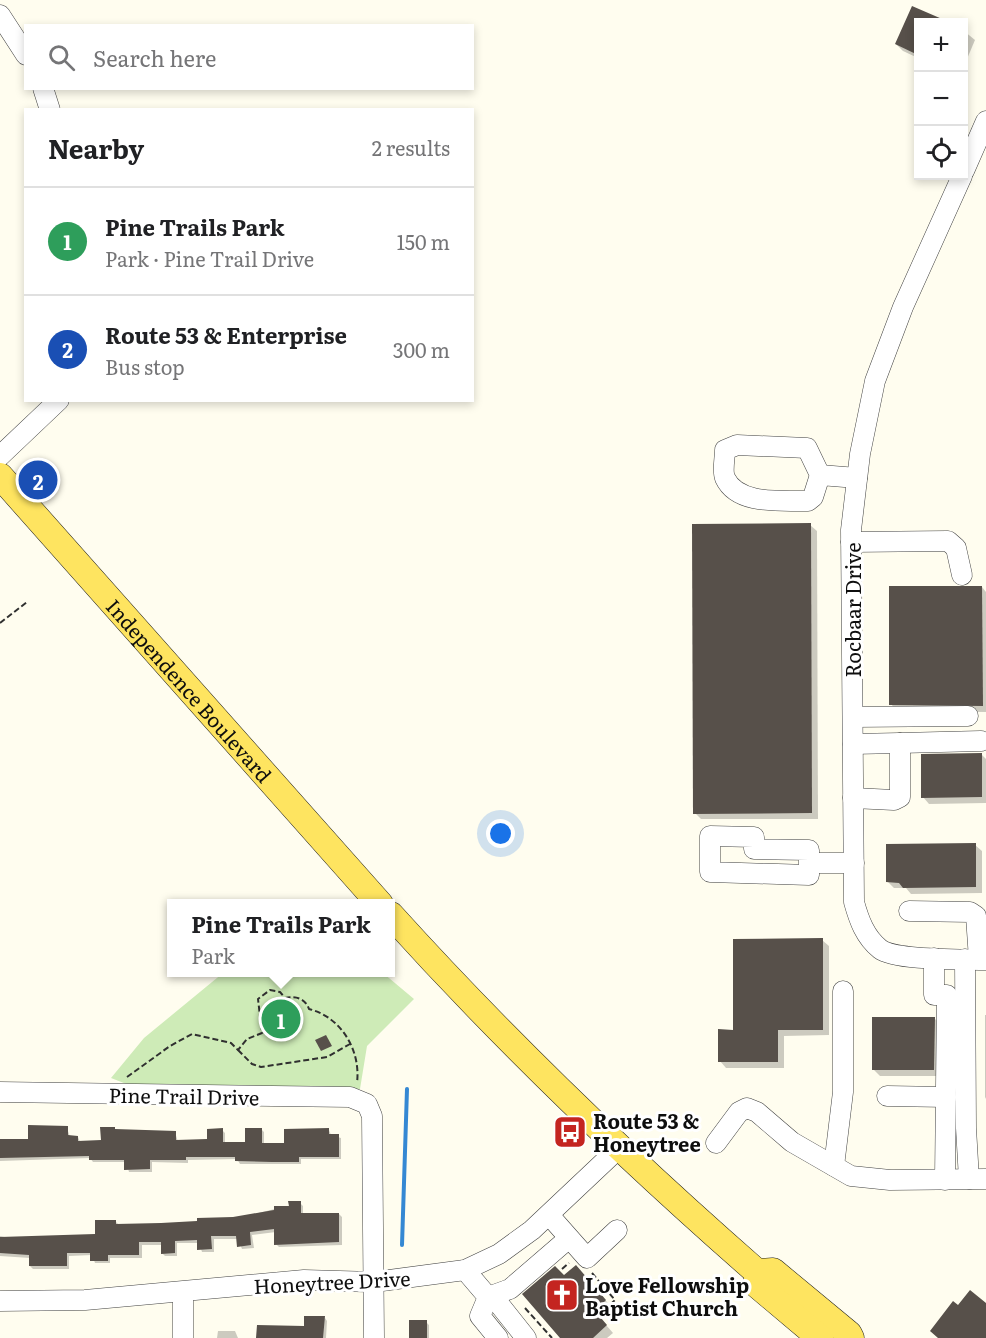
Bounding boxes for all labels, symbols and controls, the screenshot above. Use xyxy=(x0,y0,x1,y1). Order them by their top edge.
map controls xyxy=(914,18,968,180)
button: + xyxy=(914,18,968,72)
search box xyxy=(24,24,474,90)
icon: search xyxy=(45,41,78,74)
text: Search here xyxy=(93,41,216,74)
button: − xyxy=(914,72,968,126)
button: locate xyxy=(914,126,968,180)
text: Nearby xyxy=(48,128,144,167)
text: 2 results xyxy=(372,132,450,162)
text: Pine Trails Park xyxy=(105,210,285,243)
text: 1 xyxy=(63,226,72,256)
text: 150 m xyxy=(397,226,450,256)
text: Park · Pine Trail Drive xyxy=(105,243,314,273)
text: Route 53 & Enterprise xyxy=(105,318,347,351)
text: 2 xyxy=(62,334,73,364)
text: 300 m xyxy=(393,334,450,364)
text: Bus stop xyxy=(105,351,185,381)
pin: 2 xyxy=(18,458,57,502)
street label: Rocbaar Drive xyxy=(837,542,867,678)
street label: Independence Boulevard xyxy=(100,591,280,788)
your location xyxy=(486,819,515,848)
popup xyxy=(167,899,395,977)
text: Pine Trails Park xyxy=(191,907,371,940)
text: Park xyxy=(191,940,235,970)
pin: 1 xyxy=(262,996,300,1042)
street label: Pine Trail Drive xyxy=(108,1079,260,1111)
place label: Route 53 & Honeytree xyxy=(593,1105,701,1158)
bus stop icon: Route 53 & Honeytree xyxy=(552,1114,588,1150)
street label: Honeytree Drive xyxy=(253,1262,411,1300)
place label: Love Fellowship Baptist Church xyxy=(585,1269,749,1322)
church icon: Love Fellowship Baptist Church xyxy=(544,1277,580,1313)

